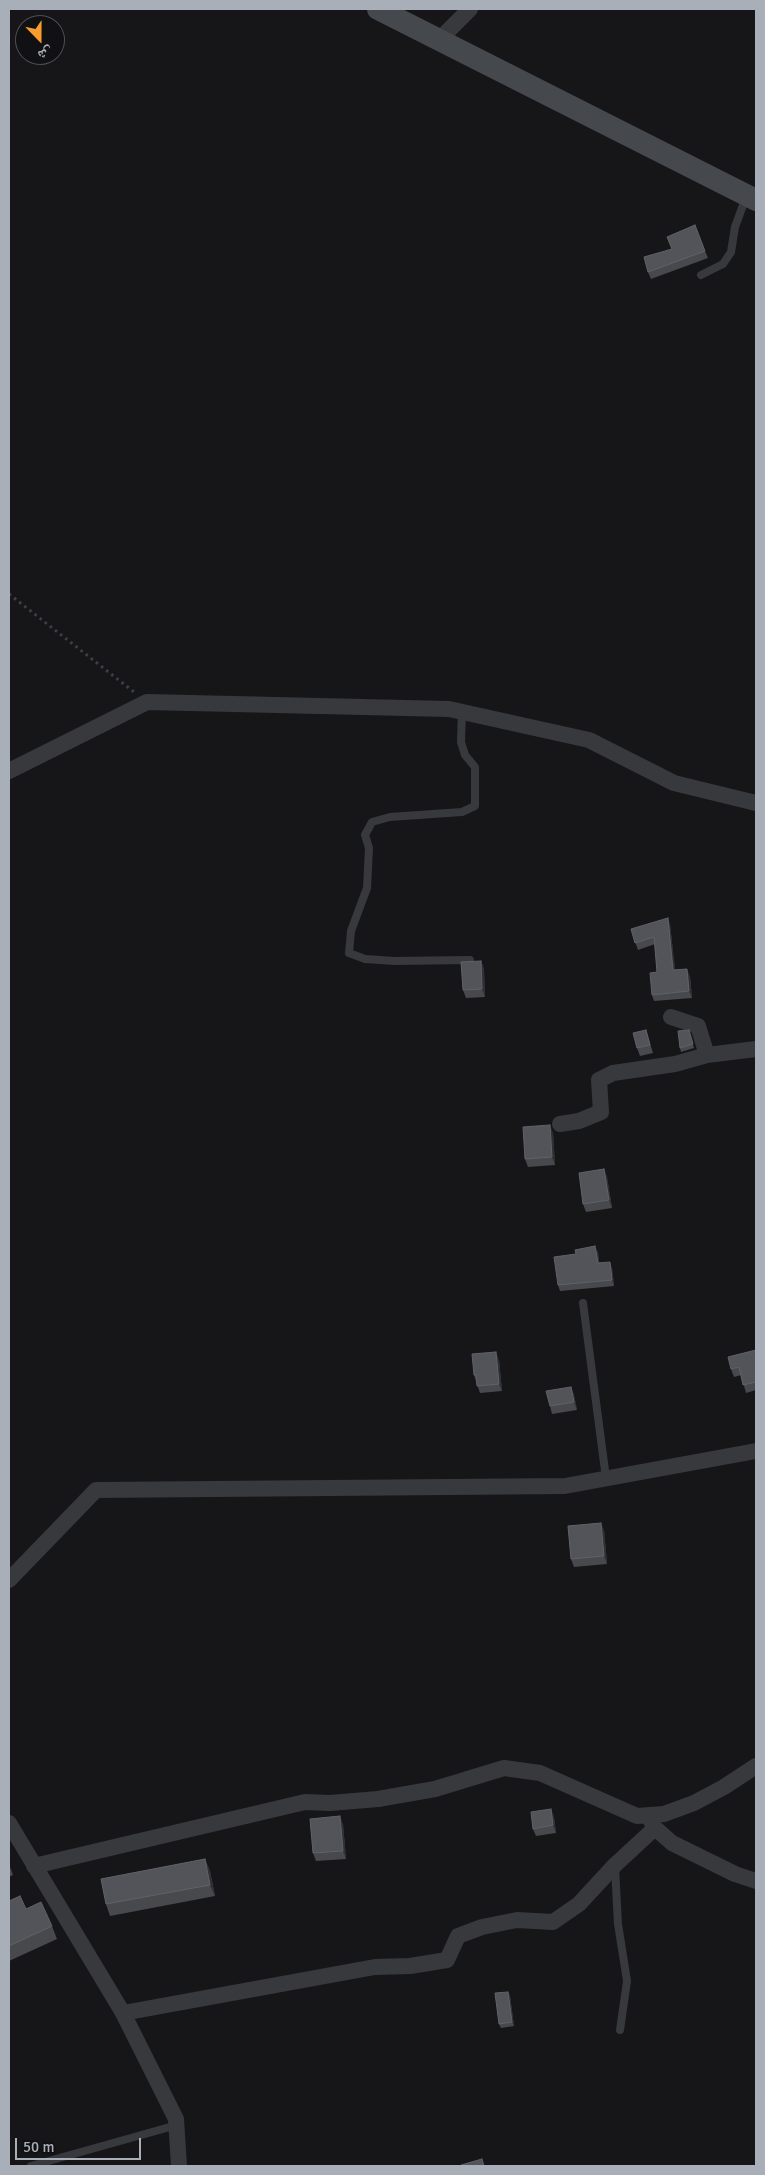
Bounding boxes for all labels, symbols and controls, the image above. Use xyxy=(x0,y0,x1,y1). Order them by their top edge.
north arrow xyxy=(15,15,65,65)
text: ش xyxy=(35,43,56,64)
scale bar xyxy=(18,2128,144,2160)
text: 50 m xyxy=(23,2138,54,2156)

